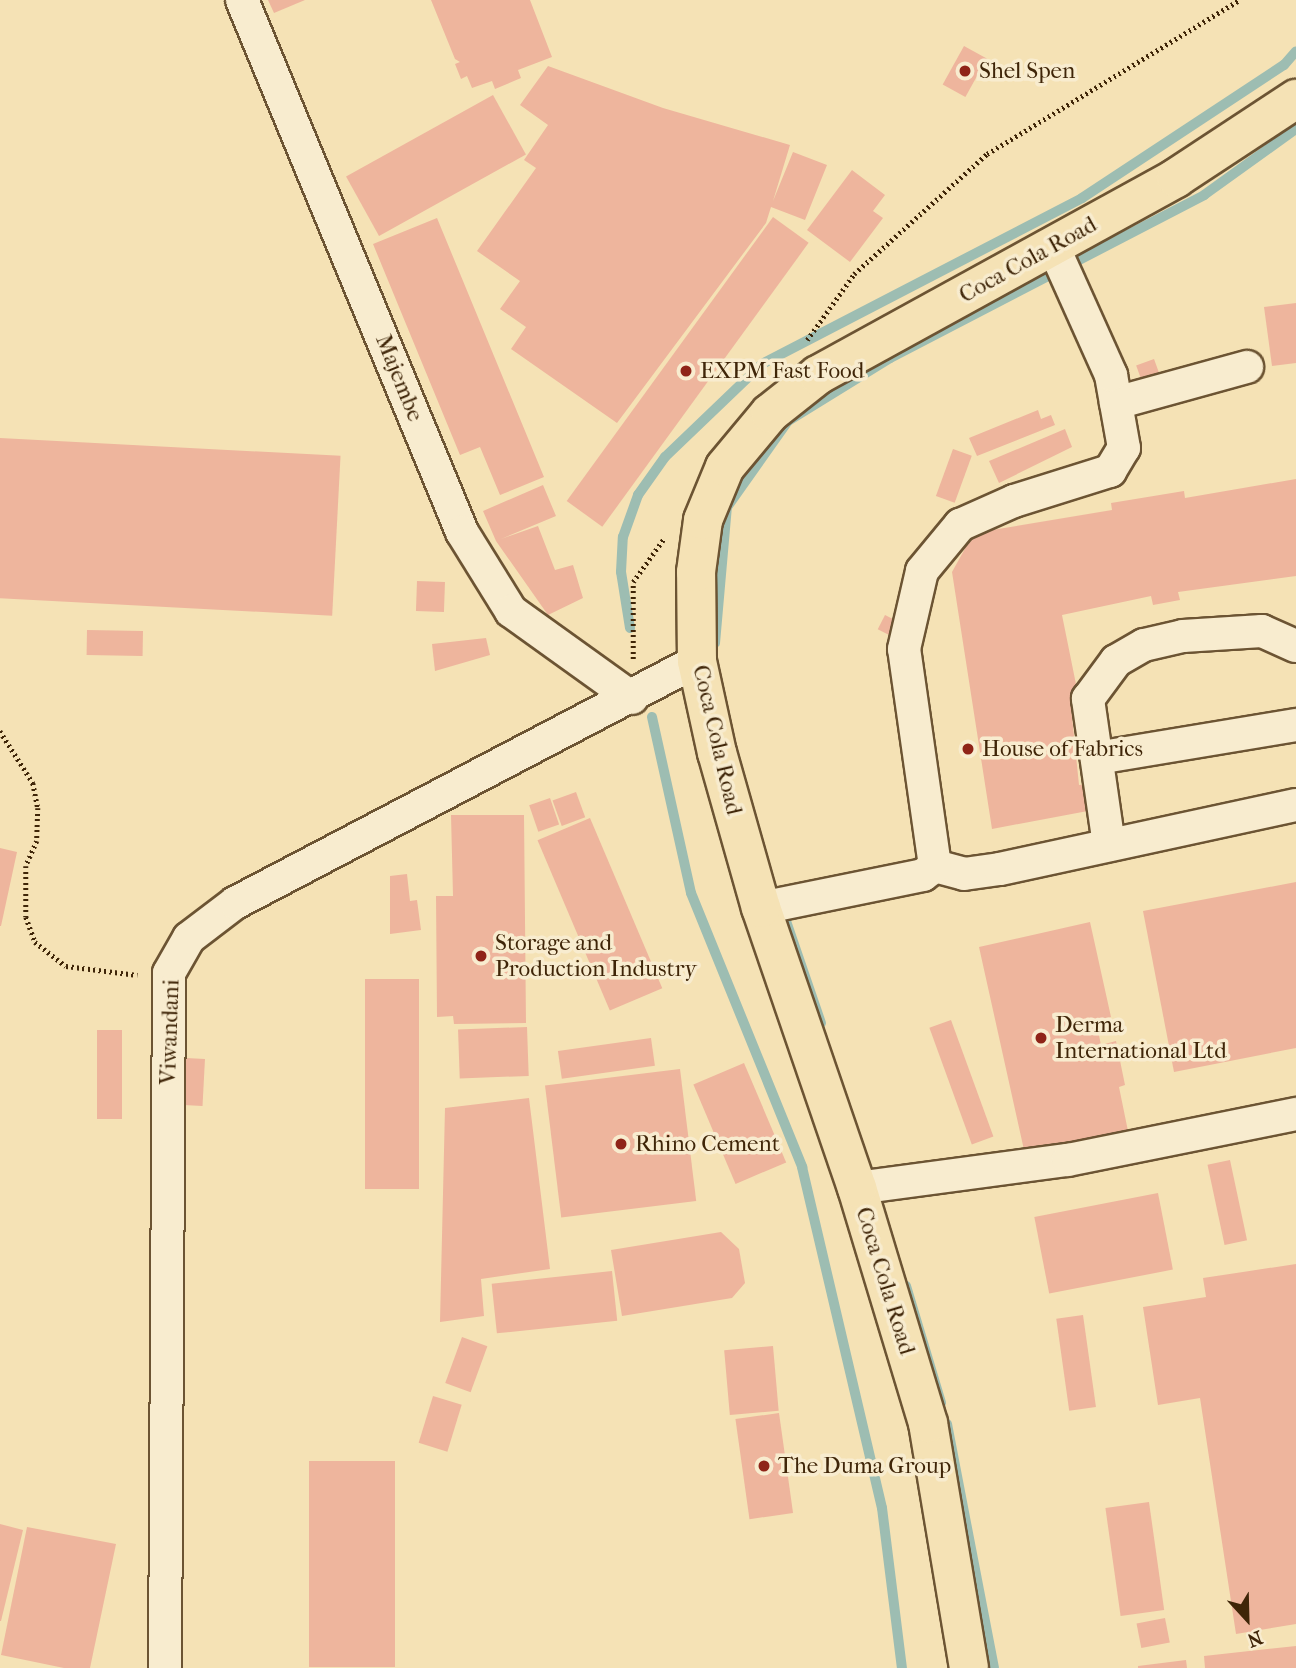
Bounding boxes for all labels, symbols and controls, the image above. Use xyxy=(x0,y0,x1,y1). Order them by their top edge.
place label: Shel Spen xyxy=(979,57,1075,85)
marker: Shel Spen xyxy=(957,63,973,79)
street label: Coca Cola Road xyxy=(954,211,1102,309)
street label: Majembe xyxy=(369,330,429,426)
place label: EXPM Fast Food xyxy=(700,357,864,385)
marker: EXPM Fast Food xyxy=(678,363,694,379)
street label: Coca Cola Road xyxy=(686,662,748,818)
place label: House of Fabrics xyxy=(982,735,1143,763)
marker: House of Fabrics xyxy=(960,741,976,757)
place label: Storage and Production Industry xyxy=(495,929,697,983)
marker: Storage and Production Industry xyxy=(473,948,489,964)
street label: Viwandani xyxy=(154,979,186,1085)
place label: Derma International Ltd xyxy=(1055,1011,1227,1065)
marker: Derma International Ltd xyxy=(1033,1030,1049,1046)
place label: Rhino Cement xyxy=(635,1130,780,1158)
marker: Rhino Cement xyxy=(613,1136,629,1152)
street label: Coca Cola Road xyxy=(849,1204,921,1358)
place label: The Duma Group xyxy=(778,1452,951,1480)
marker: The Duma Group xyxy=(756,1458,772,1474)
north arrow xyxy=(1212,1584,1282,1654)
text: N xyxy=(1244,1626,1266,1651)

